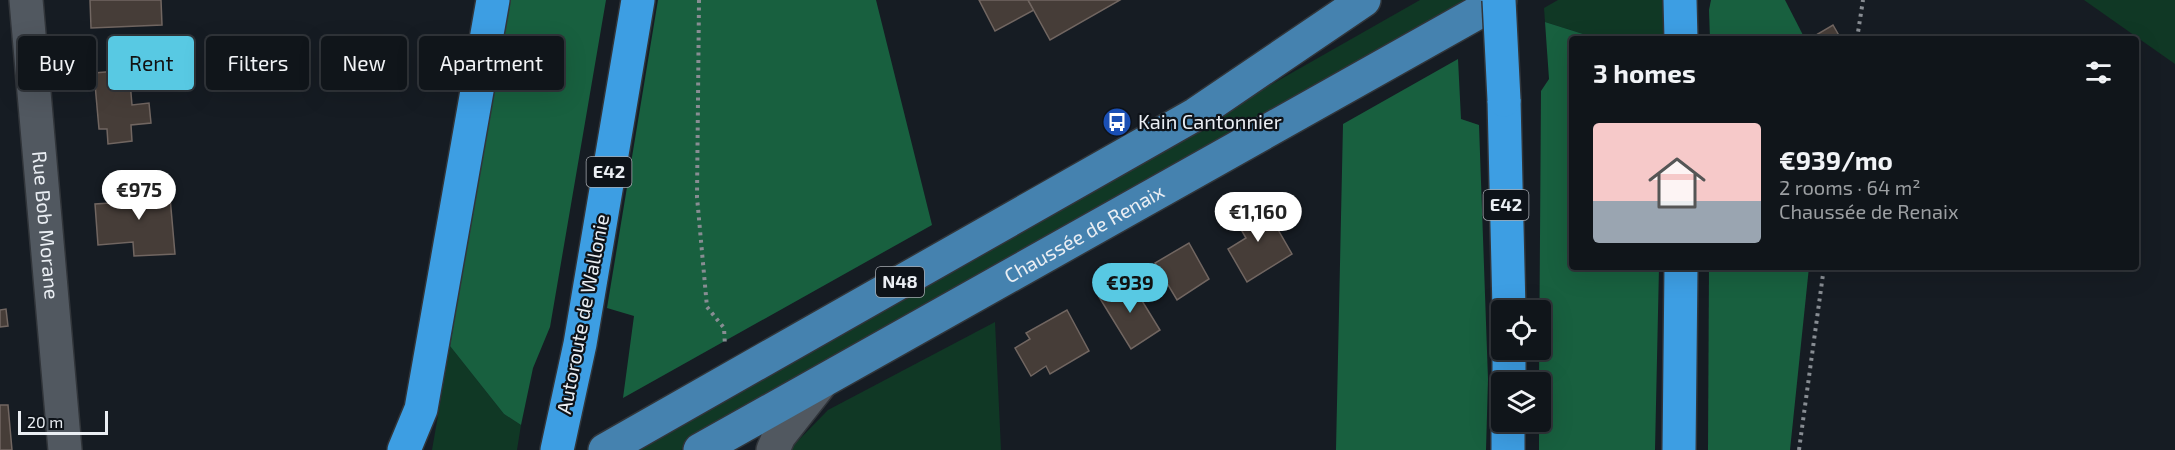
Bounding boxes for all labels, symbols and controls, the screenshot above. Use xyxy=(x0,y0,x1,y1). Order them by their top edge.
chip: Buy xyxy=(18,36,96,90)
chip: Rent xyxy=(108,36,194,90)
chip: Filters xyxy=(206,36,309,90)
chip: New xyxy=(321,36,407,90)
chip: Apartment xyxy=(419,36,564,90)
icon: filters xyxy=(2082,56,2115,89)
text: 3 homes xyxy=(1593,57,1696,88)
bus stop icon: Kain Cantonnier xyxy=(1101,106,1133,138)
place label: Kain Cantonnier xyxy=(1138,109,1282,133)
text: €939/mo xyxy=(1779,144,1893,175)
icon: home xyxy=(1641,147,1713,219)
street label: Rue Bob Morane xyxy=(28,150,65,300)
road number: E42 xyxy=(586,157,632,187)
pin: €975 xyxy=(103,170,175,221)
text: 2 rooms · 64 m² xyxy=(1779,175,1921,199)
text: €975 xyxy=(116,177,162,201)
street label: Chaussée de Renaix xyxy=(1000,178,1168,287)
road number: E42 xyxy=(1484,190,1528,220)
pin: €1,160 xyxy=(1209,192,1307,243)
text: €1,160 xyxy=(1229,199,1287,223)
text: Chaussée de Renaix xyxy=(1779,199,1958,223)
street label: Autoroute de Wallonie xyxy=(551,212,613,416)
pin: €939 xyxy=(1094,263,1166,314)
road number: N48 xyxy=(876,267,924,297)
text: €939 xyxy=(1106,270,1154,294)
map controls xyxy=(1491,300,1551,432)
button: locate xyxy=(1491,300,1551,360)
button: layers xyxy=(1491,372,1551,432)
scale bar xyxy=(18,408,108,436)
text: 20 m xyxy=(27,412,63,431)

